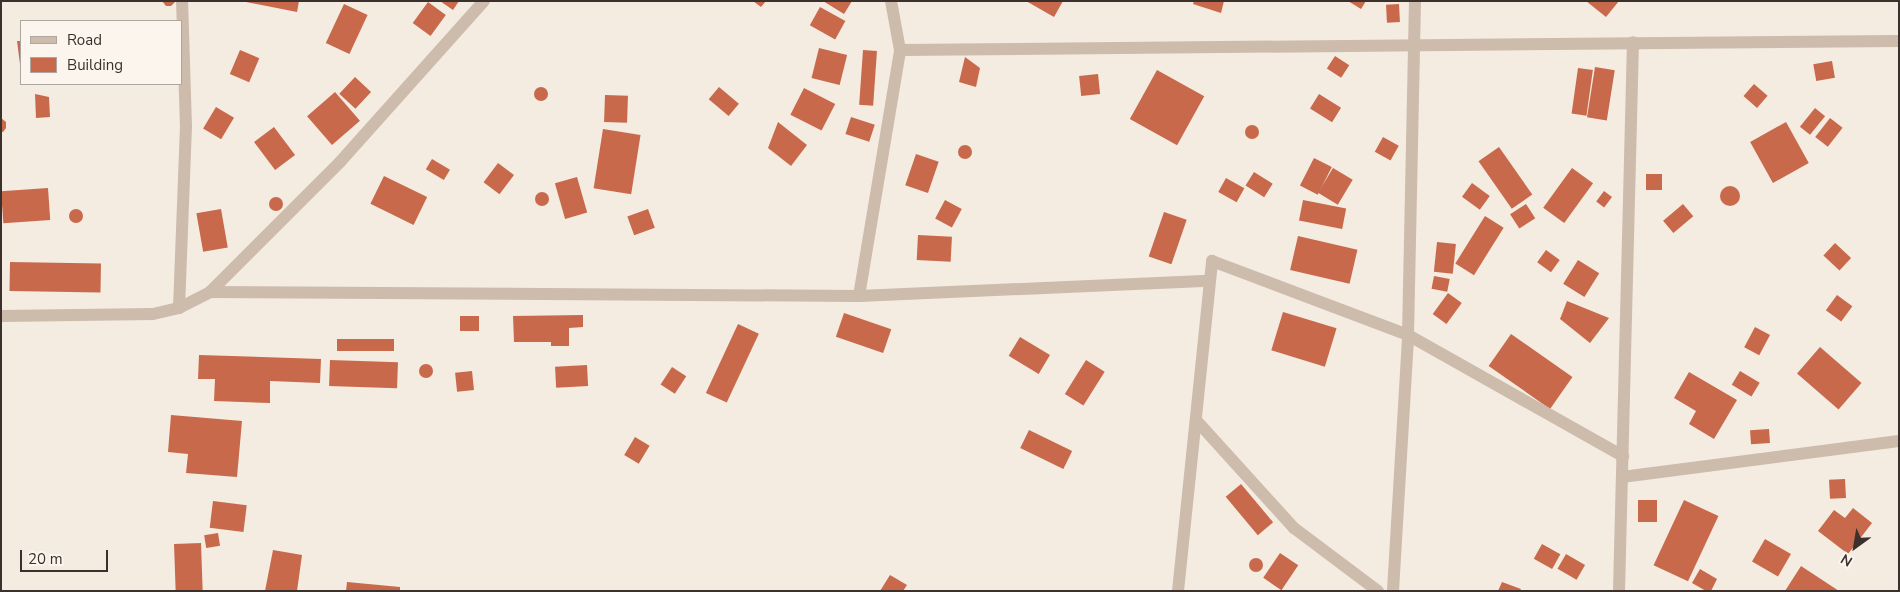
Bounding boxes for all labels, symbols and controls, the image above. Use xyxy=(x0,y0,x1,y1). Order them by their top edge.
legend xyxy=(20,20,182,85)
text: Road xyxy=(67,30,102,50)
text: Building xyxy=(67,55,123,75)
north arrow xyxy=(1830,522,1880,572)
scale bar xyxy=(22,540,110,572)
text: 20 m xyxy=(28,549,63,569)
text: N xyxy=(1837,549,1856,571)

